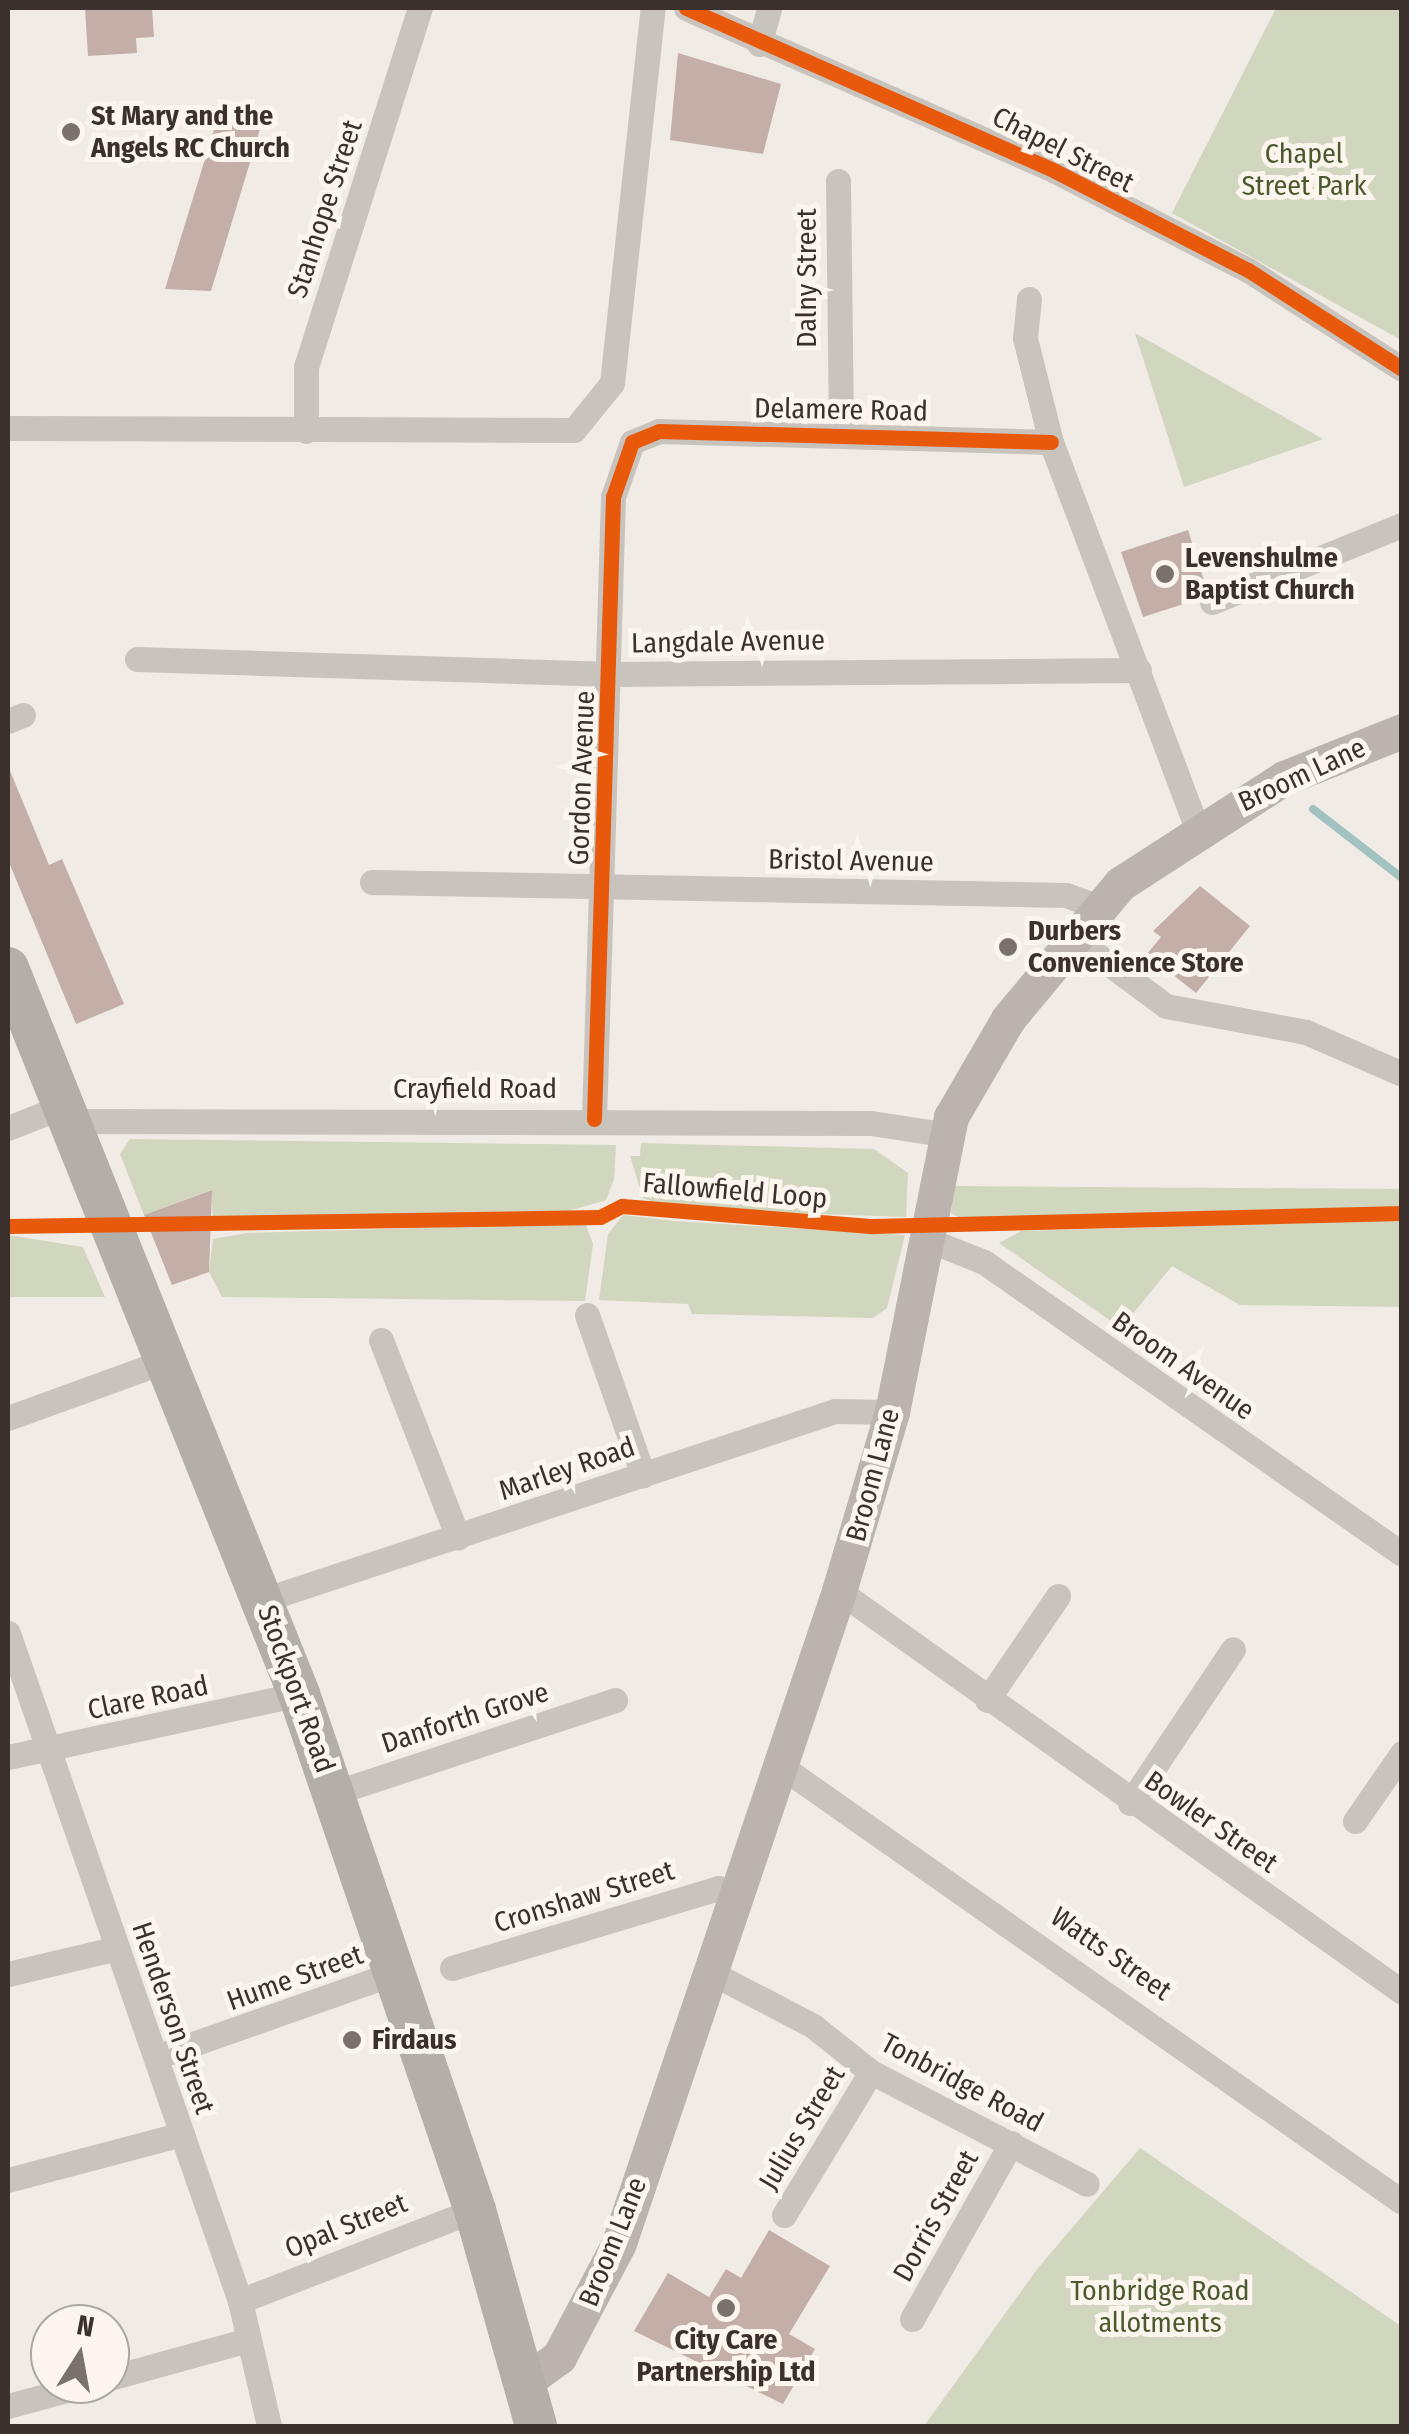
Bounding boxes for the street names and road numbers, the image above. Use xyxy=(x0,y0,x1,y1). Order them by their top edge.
street label: Chapel Street xyxy=(987,100,1139,200)
street label: Stanhope Street xyxy=(280,116,370,302)
street label: Dalny Street xyxy=(790,208,824,348)
street label: Delamere Road xyxy=(754,392,928,428)
street label: Langdale Avenue xyxy=(631,624,825,660)
street label: Gordon Avenue xyxy=(562,690,602,866)
street label: Broom Lane xyxy=(1233,731,1371,819)
street label: Bristol Avenue xyxy=(768,843,934,879)
street label: Crayfield Road xyxy=(393,1072,557,1106)
street label: Fallowfield Loop xyxy=(641,1166,829,1216)
street label: Broom Avenue xyxy=(1105,1305,1261,1427)
street label: Broom Lane xyxy=(839,1405,907,1545)
street label: Marley Road xyxy=(495,1430,639,1508)
street label: Stockport Road xyxy=(250,1601,342,1777)
street label: Clare Road xyxy=(85,1669,211,1727)
street label: Danforth Grove xyxy=(377,1675,553,1761)
street label: Bowler Street xyxy=(1138,1764,1284,1880)
street label: Cronshaw Street xyxy=(490,1854,678,1940)
street label: Watts Street xyxy=(1044,1900,1178,2008)
street label: Henderson Street xyxy=(124,1918,222,2118)
street label: Hume Street xyxy=(222,1938,368,2018)
street label: Tonbridge Road xyxy=(875,2026,1049,2140)
street label: Julius Street xyxy=(752,2060,852,2196)
street label: Dorris Street xyxy=(886,2144,986,2288)
street label: Broom Lane xyxy=(572,2172,654,2312)
street label: Opal Street xyxy=(280,2186,412,2266)

